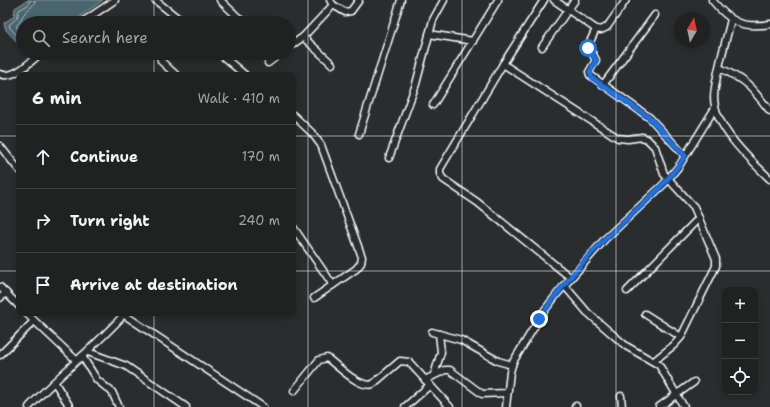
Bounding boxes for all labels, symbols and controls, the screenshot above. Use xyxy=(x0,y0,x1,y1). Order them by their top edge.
north arrow xyxy=(674,12,710,48)
search box xyxy=(16,16,296,60)
icon: search xyxy=(30,27,52,49)
text: Search here xyxy=(62,28,148,48)
route start xyxy=(579,39,597,57)
text: 6 min xyxy=(32,87,82,109)
text: Walk · 410 m xyxy=(198,90,280,107)
icon: ahead xyxy=(32,146,54,168)
text: Continue xyxy=(70,147,138,167)
text: 170 m xyxy=(242,148,280,165)
icon: right xyxy=(32,210,54,232)
text: Turn right xyxy=(70,211,150,231)
text: 240 m xyxy=(238,212,280,229)
icon: arrive xyxy=(32,274,54,296)
text: Arrive at destination xyxy=(70,275,238,295)
map controls xyxy=(722,287,758,395)
button: + xyxy=(722,287,758,323)
route end xyxy=(530,310,548,328)
button: − xyxy=(722,323,758,359)
button: locate xyxy=(722,359,758,395)

